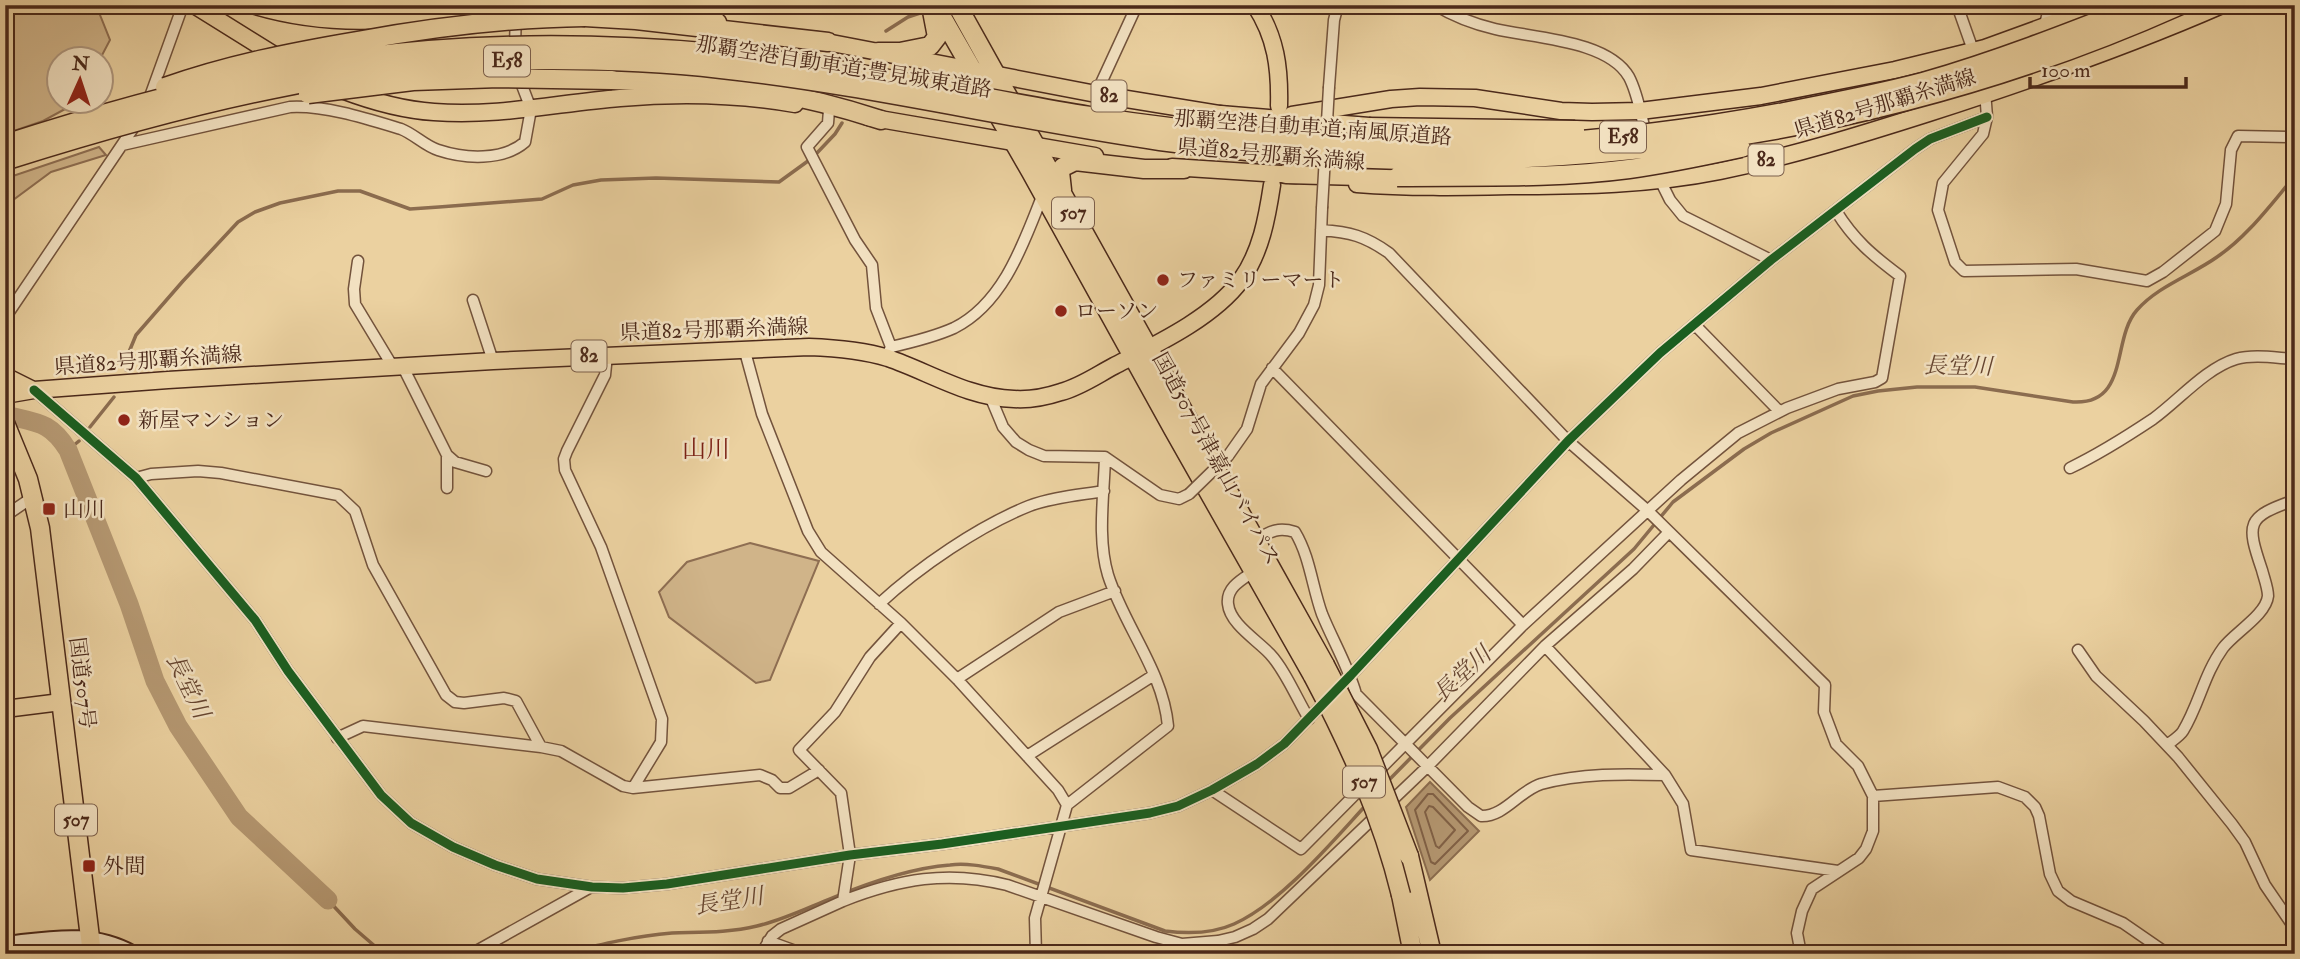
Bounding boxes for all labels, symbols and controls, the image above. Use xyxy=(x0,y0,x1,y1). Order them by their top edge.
street label: 那覇空港自動車道;豊見城東道路 xyxy=(694,30,994,104)
road number: E58 xyxy=(484,45,530,76)
north arrow xyxy=(46,46,116,116)
scale bar xyxy=(2030,46,2186,90)
text: N xyxy=(71,52,91,77)
text: 100 m xyxy=(2041,57,2091,84)
street label: 県道82号那覇糸満線 xyxy=(1791,64,1979,144)
road number: 82 xyxy=(1092,80,1126,111)
street label: 那覇空港自動車道;南風原道路 xyxy=(1173,105,1453,151)
road number: E58 xyxy=(1600,122,1646,153)
street label: 県道82号那覇糸満線 xyxy=(1176,133,1366,177)
road number: 82 xyxy=(1748,144,1784,176)
road number: 507 xyxy=(1052,197,1094,228)
place label: ファミリーマート xyxy=(1177,267,1345,294)
marker: ファミリーマート xyxy=(1155,272,1171,288)
place label: ローソン xyxy=(1075,298,1158,325)
marker: ローソン xyxy=(1053,303,1069,319)
street label: 県道82号那覇糸満線 xyxy=(619,313,809,347)
road number: 82 xyxy=(572,340,606,372)
street label: 県道82号那覇糸満線 xyxy=(53,341,243,381)
street label: 国道507号津嘉山バイパス xyxy=(1146,348,1286,570)
water label: 長堂川 xyxy=(1923,351,1996,381)
place label: 新屋マンション xyxy=(138,407,284,434)
marker: 新屋マンション xyxy=(116,412,132,428)
district label: 山川 xyxy=(682,434,730,465)
place label: 山川 xyxy=(63,496,105,523)
marker: 山川 xyxy=(41,501,57,517)
street label: 国道507号 xyxy=(63,635,101,731)
water label: 長堂川 xyxy=(1427,638,1499,708)
water label: 長堂川 xyxy=(160,649,217,726)
road number: 507 xyxy=(1343,766,1385,797)
road number: 507 xyxy=(55,804,97,835)
place label: 外間 xyxy=(103,853,145,880)
marker: 外間 xyxy=(81,858,97,874)
water label: 長堂川 xyxy=(693,881,768,921)

